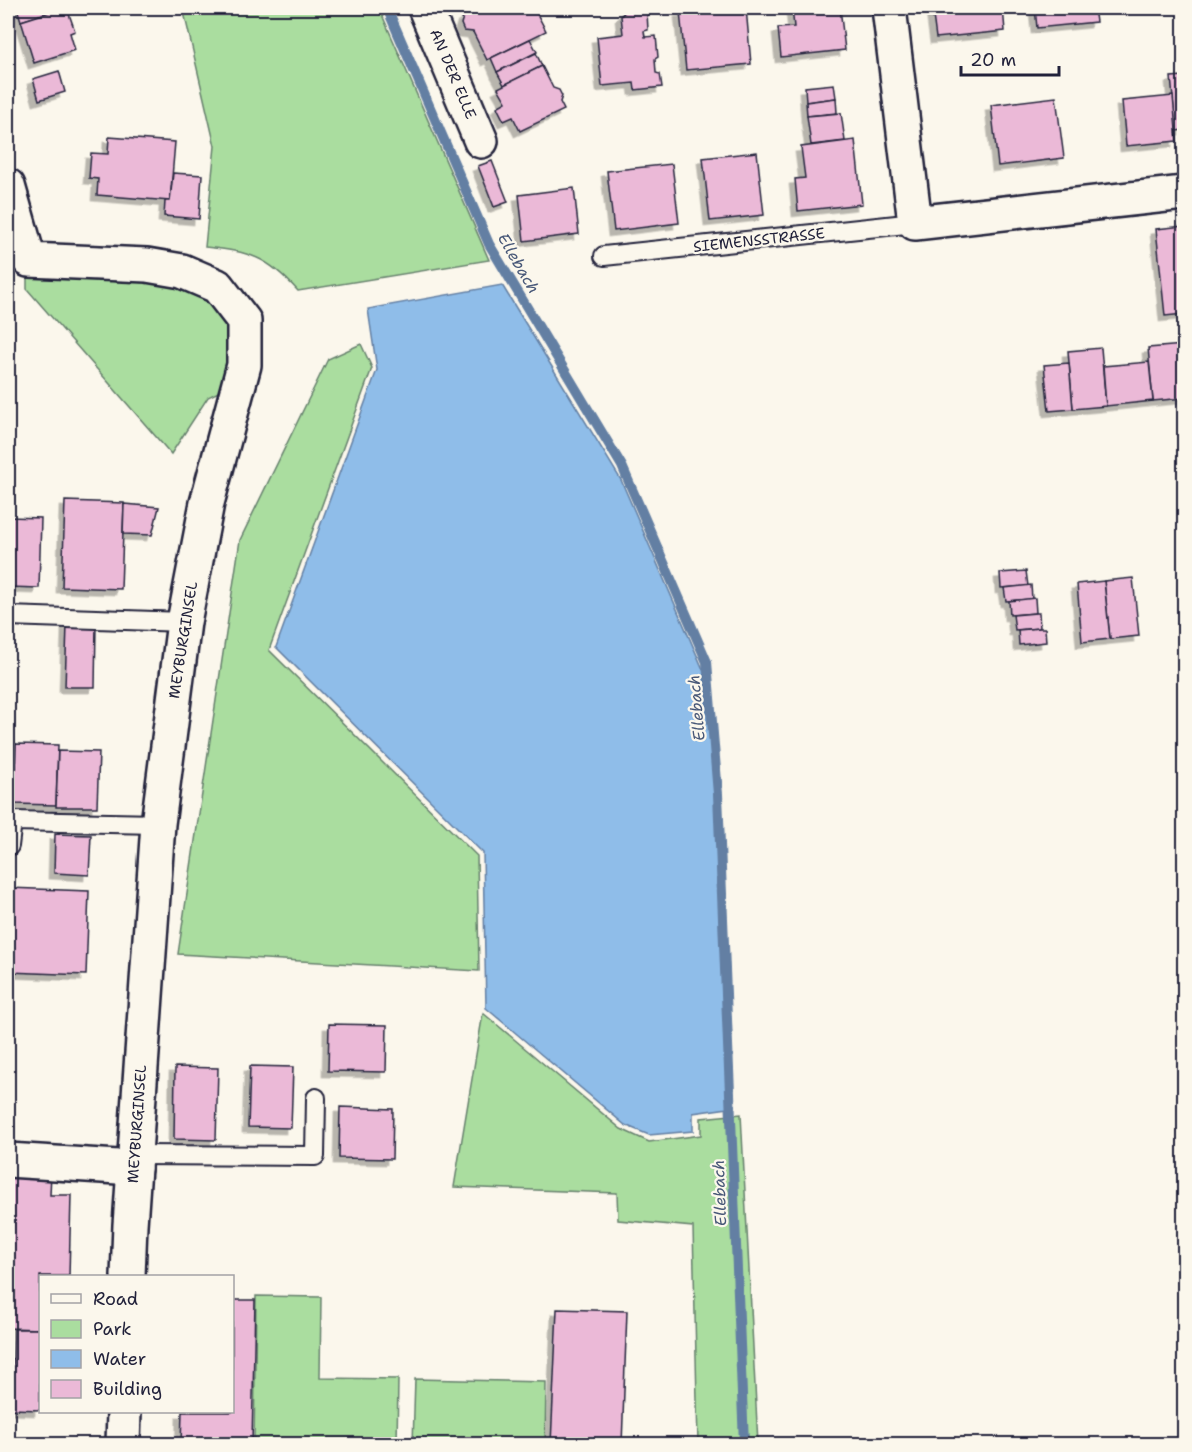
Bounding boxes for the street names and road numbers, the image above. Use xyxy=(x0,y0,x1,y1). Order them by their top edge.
street label: AN DER ELLE xyxy=(425,26,481,122)
street label: SIEMENSSTRASSE xyxy=(692,223,826,257)
street label: MEYBURGINSEL xyxy=(164,580,202,700)
street label: MEYBURGINSEL xyxy=(123,1064,151,1184)

